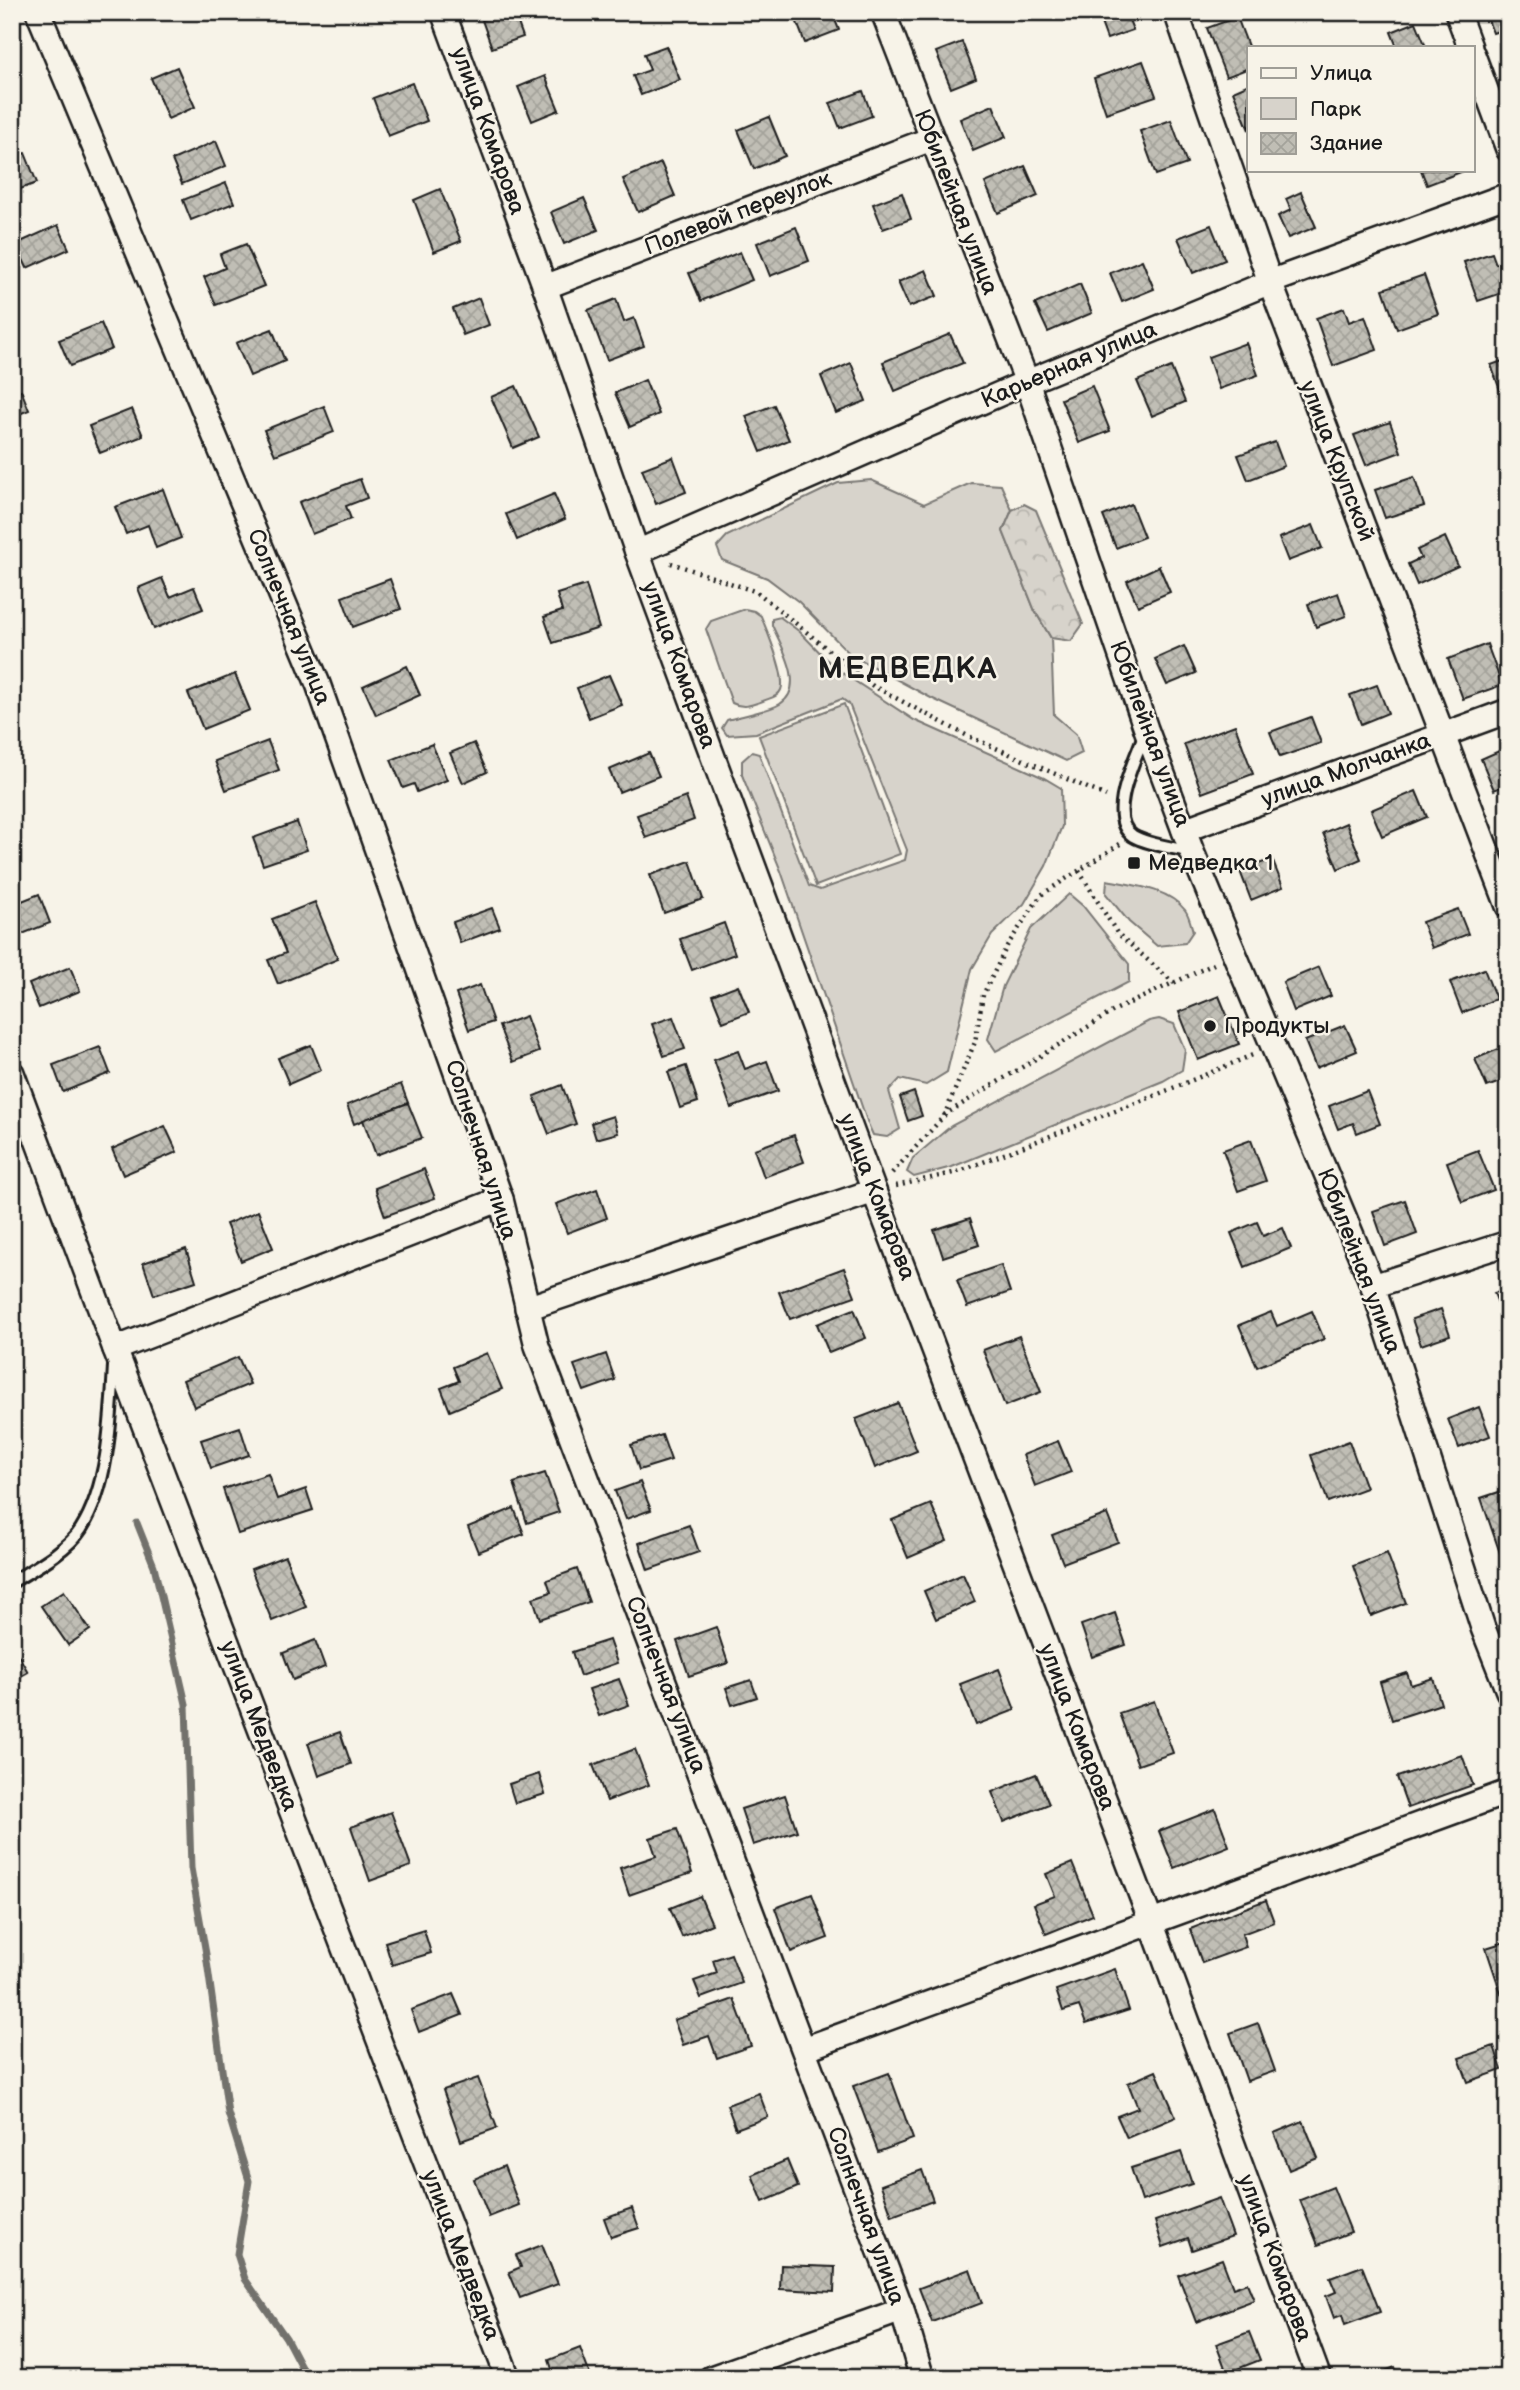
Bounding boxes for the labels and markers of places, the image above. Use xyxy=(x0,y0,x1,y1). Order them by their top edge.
place label: Медведка 1 xyxy=(1148,849,1273,877)
marker: Медведка 1 xyxy=(1126,855,1142,871)
place label: Продукты xyxy=(1224,1012,1330,1040)
marker: Продукты xyxy=(1202,1018,1218,1034)

